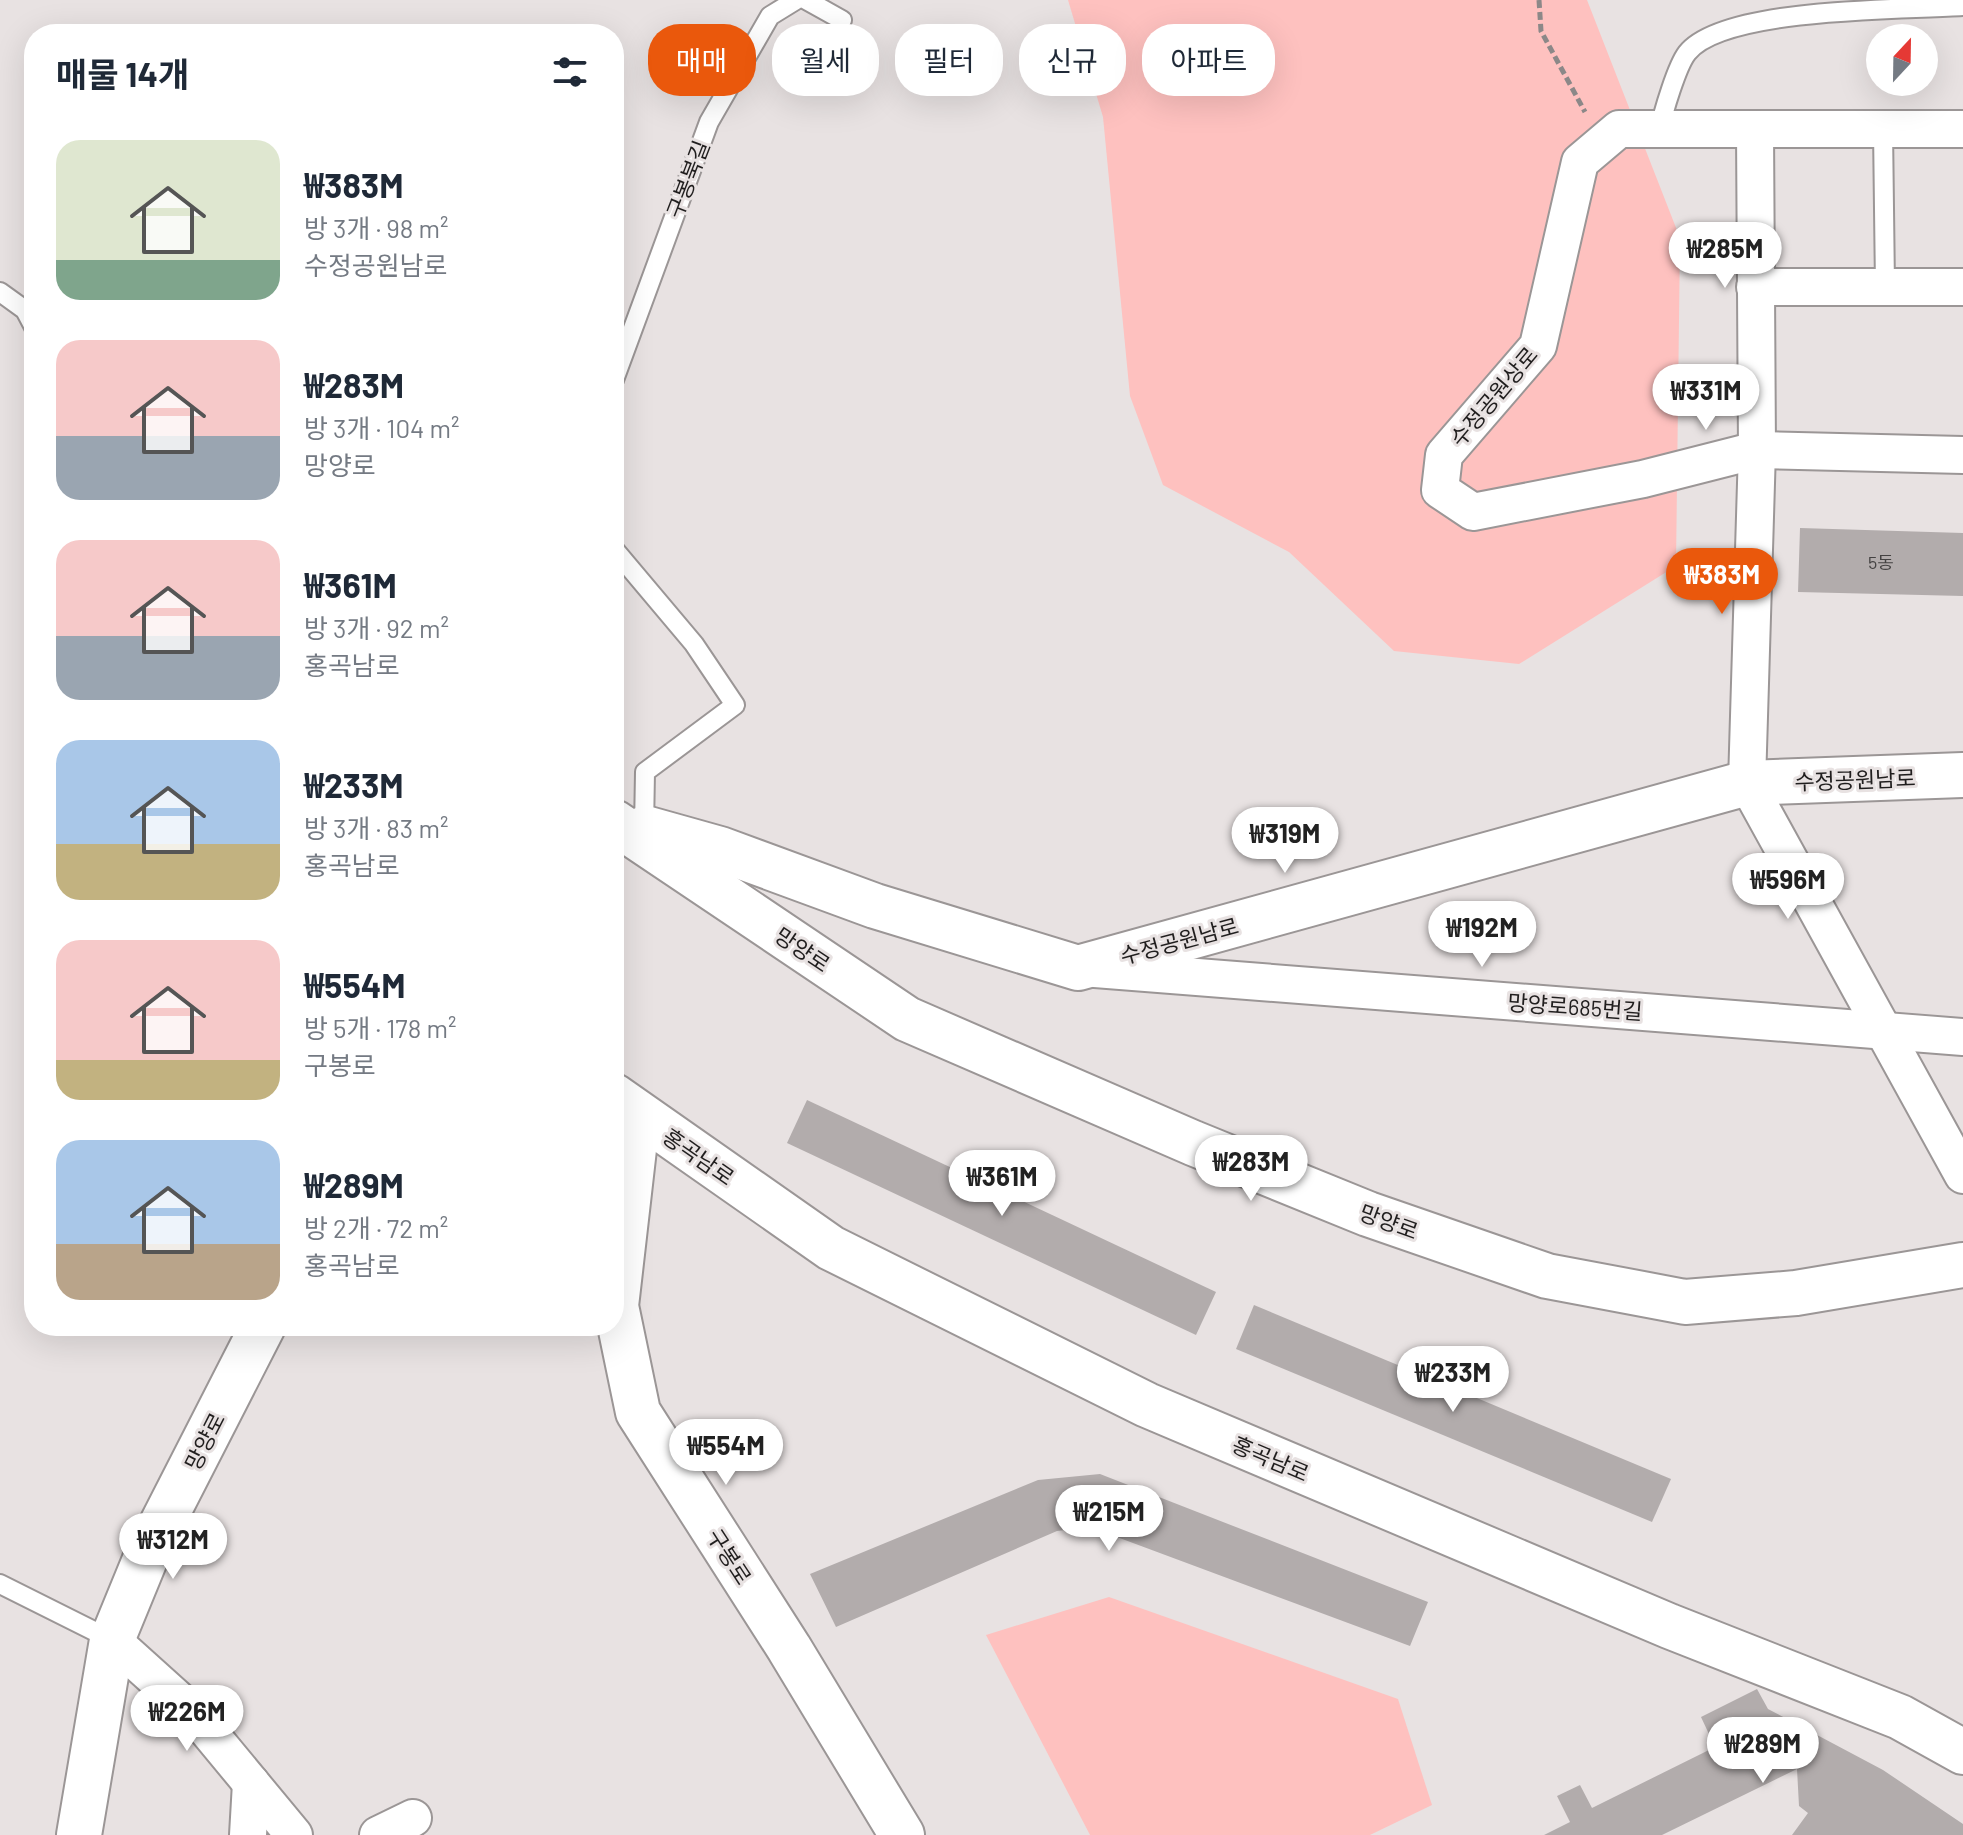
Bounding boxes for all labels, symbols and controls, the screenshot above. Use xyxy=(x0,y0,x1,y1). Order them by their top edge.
chip: 매매 xyxy=(648,24,756,96)
chip: 월세 xyxy=(772,24,879,96)
chip: 필터 xyxy=(895,24,1003,96)
chip: 신규 xyxy=(1019,24,1126,96)
chip: 아파트 xyxy=(1142,24,1275,96)
north arrow xyxy=(1866,24,1938,96)
map controls xyxy=(1866,24,1938,96)
icon: filters xyxy=(548,50,592,94)
text: 매물 14개 xyxy=(56,53,189,94)
street label: 구봉북길 xyxy=(660,137,714,221)
text: ₩383M xyxy=(304,164,403,205)
icon: home xyxy=(120,172,216,268)
text: 방 3개 · 98 m² xyxy=(304,212,449,243)
pin: ₩285M xyxy=(1669,222,1781,290)
text: ₩285M xyxy=(1687,232,1763,263)
text: 수정공원남로 xyxy=(304,249,448,280)
street label: 수정공원상로 xyxy=(1444,341,1542,451)
text: ₩283M xyxy=(304,364,404,405)
pin: ₩331M xyxy=(1650,364,1762,432)
icon: home xyxy=(120,372,216,468)
text: ₩331M xyxy=(1670,374,1742,405)
text: 방 3개 · 104 m² xyxy=(304,412,460,443)
text: 망양로 xyxy=(304,449,376,480)
pin: ₩383M xyxy=(1666,548,1778,616)
house number: 5동 xyxy=(1868,551,1894,573)
text: ₩383M xyxy=(1684,558,1760,589)
text: ₩361M xyxy=(304,564,397,605)
icon: home xyxy=(120,572,216,668)
text: 방 3개 · 92 m² xyxy=(304,612,449,643)
text: 홍곡남로 xyxy=(304,649,400,680)
text: ₩233M xyxy=(304,764,404,805)
street label: 수정공원남로 xyxy=(1794,764,1916,794)
icon: home xyxy=(120,772,216,868)
pin: ₩319M xyxy=(1229,807,1341,875)
text: 방 3개 · 83 m² xyxy=(304,812,448,843)
text: ₩319M xyxy=(1250,817,1320,848)
text: 홍곡남로 xyxy=(304,849,400,880)
pin: ₩596M xyxy=(1732,853,1844,921)
text: ₩596M xyxy=(1750,863,1826,894)
pin: ₩192M xyxy=(1426,901,1538,969)
text: ₩192M xyxy=(1446,911,1518,942)
street label: 수정공원남로 xyxy=(1117,912,1241,968)
street label: 망양로 xyxy=(771,921,835,977)
text: ₩554M xyxy=(304,964,406,1005)
icon: home xyxy=(120,972,216,1068)
street label: 망양로685번길 xyxy=(1507,988,1643,1024)
text: 방 5개 · 178 m² xyxy=(304,1012,456,1043)
text: 구봉로 xyxy=(304,1049,376,1080)
street label: 홍곡남로 xyxy=(658,1122,740,1190)
pin: ₩283M xyxy=(1195,1135,1307,1203)
text: ₩283M xyxy=(1213,1145,1289,1176)
pin: ₩361M xyxy=(946,1150,1058,1218)
text: ₩361M xyxy=(967,1160,1037,1191)
text: ₩289M xyxy=(304,1164,404,1205)
icon: home xyxy=(120,1172,216,1268)
street label: 망양로 xyxy=(1356,1198,1422,1244)
text: 방 2개 · 72 m² xyxy=(304,1212,448,1243)
text: 홍곡남로 xyxy=(304,1249,400,1280)
pin: ₩233M xyxy=(1397,1346,1509,1414)
text: ₩233M xyxy=(1415,1356,1491,1387)
street label: 망양로 xyxy=(179,1408,229,1474)
pin: ₩554M xyxy=(670,1419,782,1487)
text: ₩554M xyxy=(687,1429,765,1460)
street label: 홍곡남로 xyxy=(1229,1430,1313,1486)
pin: ₩215M xyxy=(1053,1485,1165,1553)
text: ₩215M xyxy=(1073,1495,1145,1526)
pin: ₩312M xyxy=(117,1513,229,1581)
text: ₩312M xyxy=(137,1523,209,1554)
street label: 구봉로 xyxy=(703,1523,757,1589)
pin: ₩226M xyxy=(131,1685,243,1753)
text: ₩226M xyxy=(148,1695,226,1726)
pin: ₩289M xyxy=(1707,1717,1819,1785)
text: ₩289M xyxy=(1725,1727,1801,1758)

